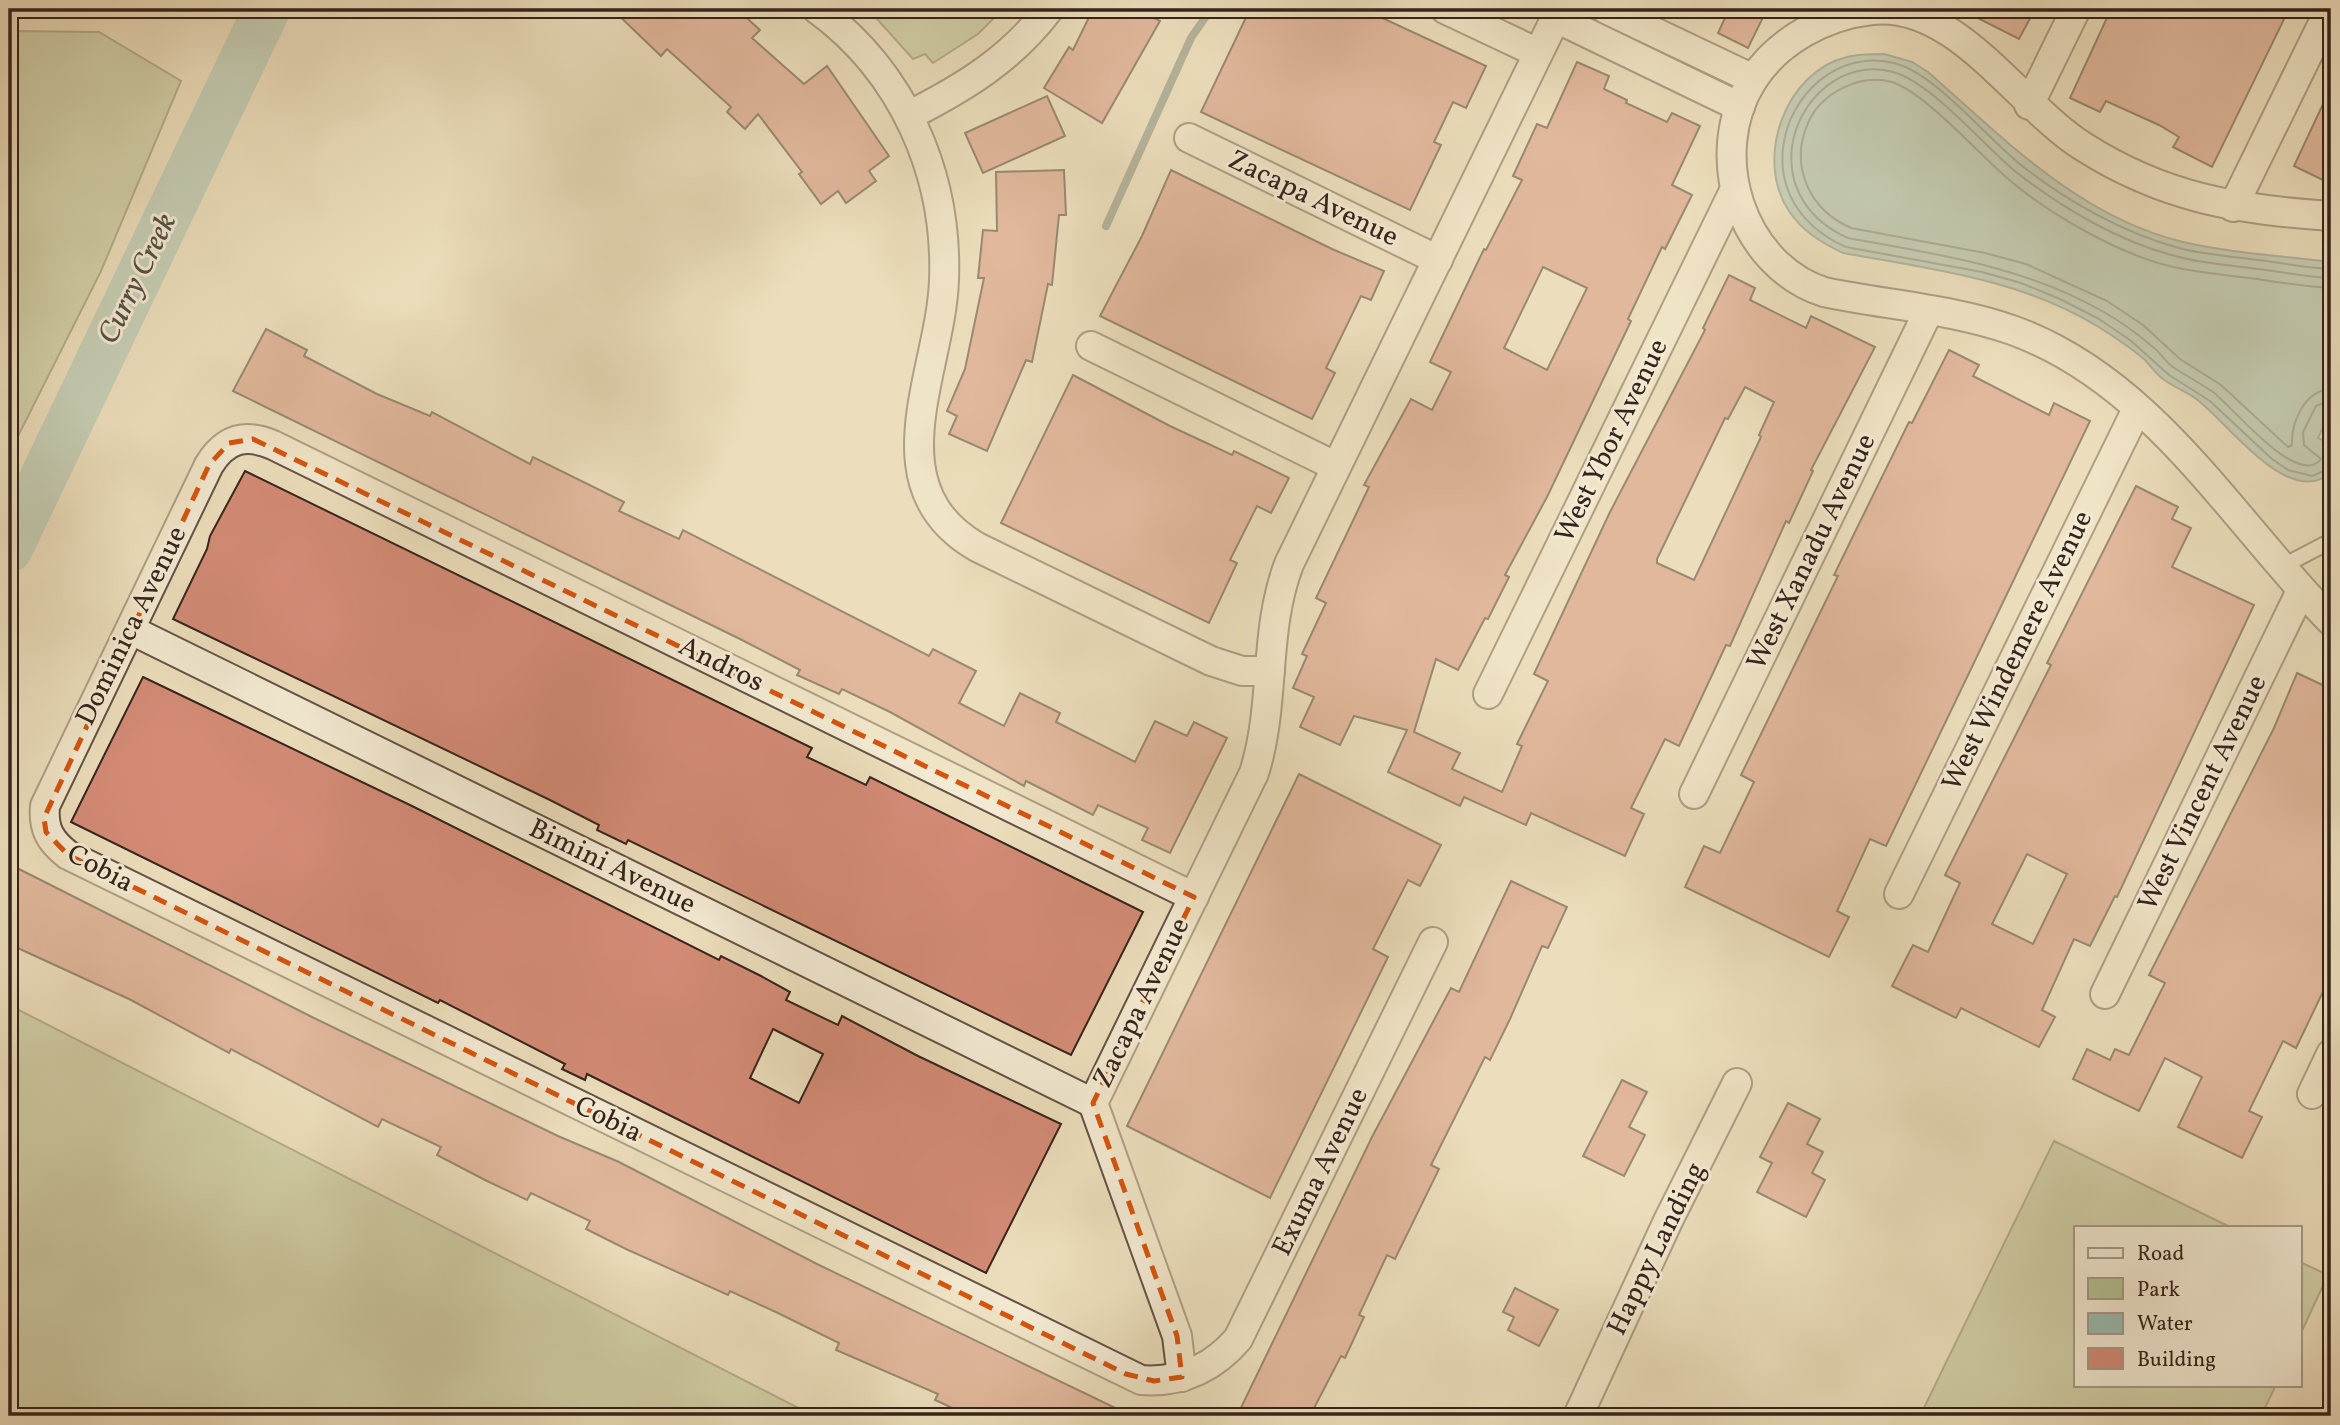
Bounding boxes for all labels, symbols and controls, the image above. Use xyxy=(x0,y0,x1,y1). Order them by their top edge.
street label: Zacapa Avenue xyxy=(1221,141,1405,257)
water label: Curry Creek xyxy=(88,206,188,352)
street label: West Ybor Avenue xyxy=(1546,332,1678,550)
street label: West Xanadu Avenue xyxy=(1738,427,1886,677)
street label: West Windemere Avenue xyxy=(1933,504,2103,798)
street label: Dominica Avenue xyxy=(67,520,197,732)
street label: Andros xyxy=(672,628,770,702)
street label: West Vincent Avenue xyxy=(2129,668,2277,918)
street label: Bimini Avenue xyxy=(522,810,702,924)
street label: Cobia xyxy=(60,835,140,903)
street label: Zacapa Avenue xyxy=(1084,911,1200,1095)
street label: Exuma Avenue xyxy=(1263,1081,1379,1263)
street label: Cobia xyxy=(568,1087,648,1153)
street label: Happy Landing xyxy=(1598,1156,1716,1342)
legend xyxy=(2074,1226,2302,1386)
text: Road xyxy=(2137,1240,2184,1269)
text: Park xyxy=(2137,1276,2180,1305)
text: Water xyxy=(2137,1310,2193,1339)
text: Building xyxy=(2137,1346,2216,1375)

